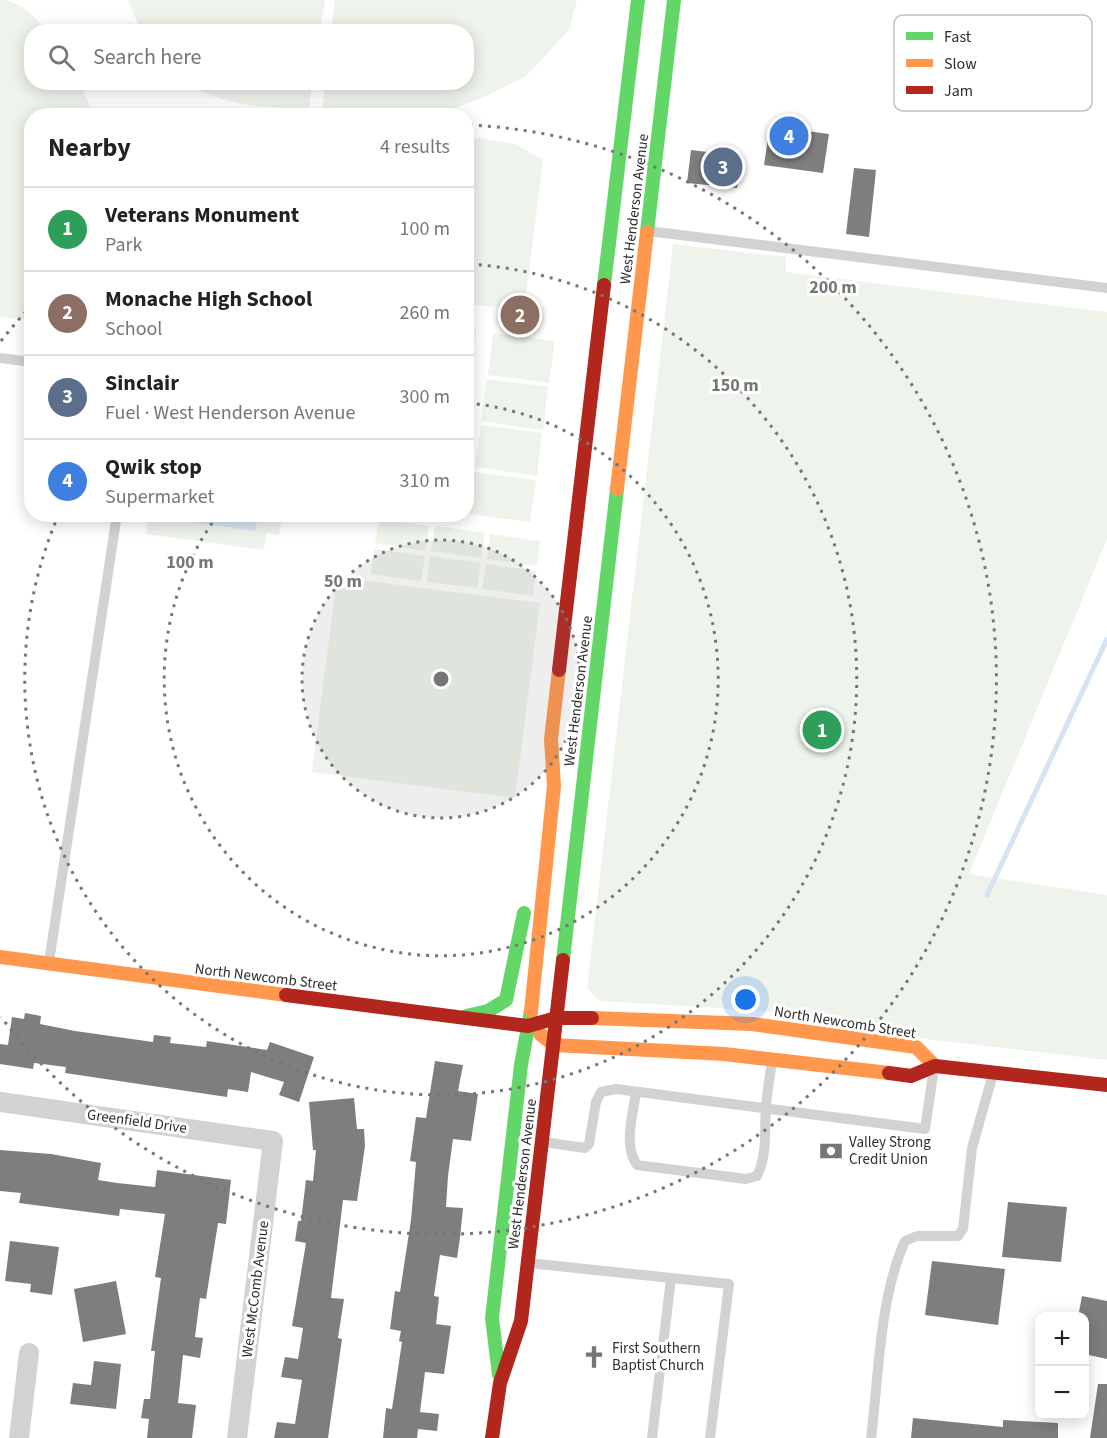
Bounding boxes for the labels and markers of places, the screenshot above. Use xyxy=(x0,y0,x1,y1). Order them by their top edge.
pin: 4 xyxy=(770,114,808,158)
pin: 3 xyxy=(704,144,742,190)
pin: 2 xyxy=(500,292,540,338)
centre of rings xyxy=(431,669,451,689)
pin: 1 xyxy=(802,708,842,752)
place label: Valley Strong Credit Union xyxy=(849,1132,931,1170)
bank icon: Valley Strong Credit Union xyxy=(818,1138,844,1164)
place label: First Southern Baptist Church xyxy=(612,1338,704,1376)
church icon: First Southern Baptist Church xyxy=(581,1344,607,1370)

